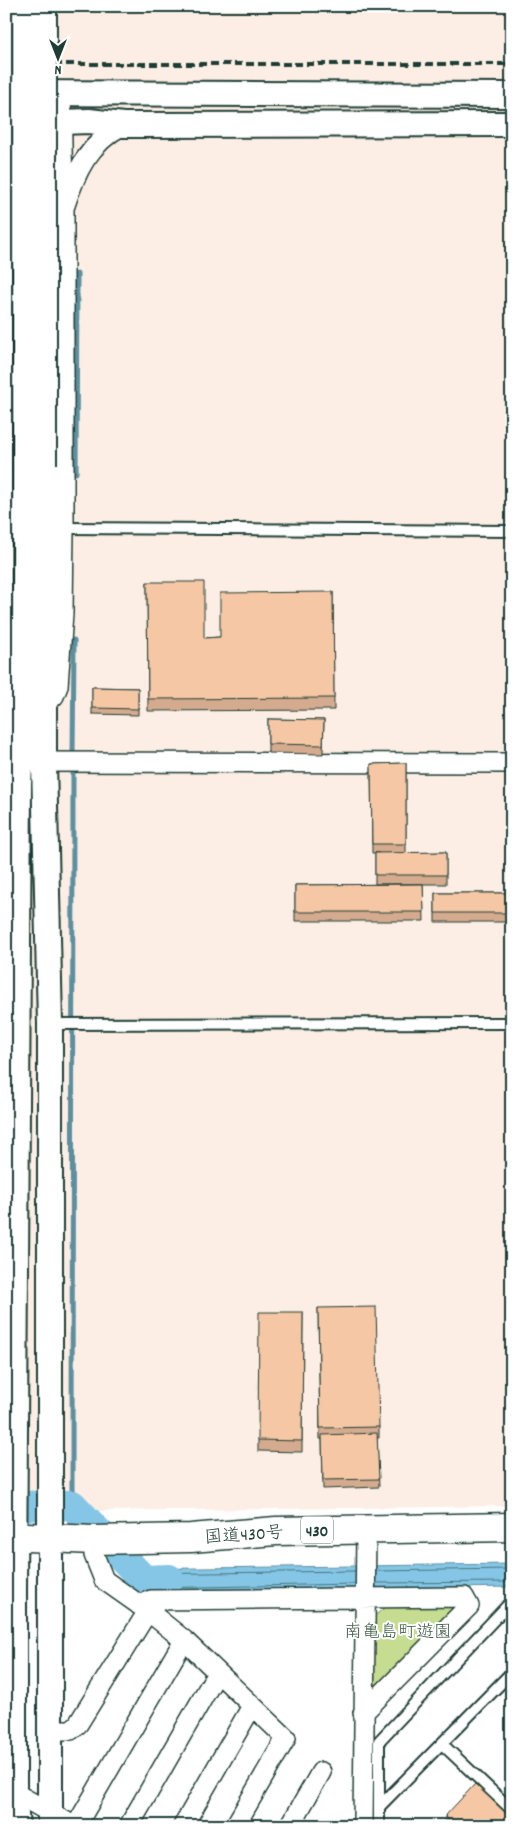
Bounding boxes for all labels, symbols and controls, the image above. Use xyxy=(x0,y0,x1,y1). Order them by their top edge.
north arrow xyxy=(32,32,82,82)
text: N xyxy=(54,59,61,79)
road number: 430 xyxy=(301,1516,333,1544)
street label: 国道430号 xyxy=(204,1521,285,1552)
park label: 南亀島町遊園 xyxy=(344,1621,452,1646)

